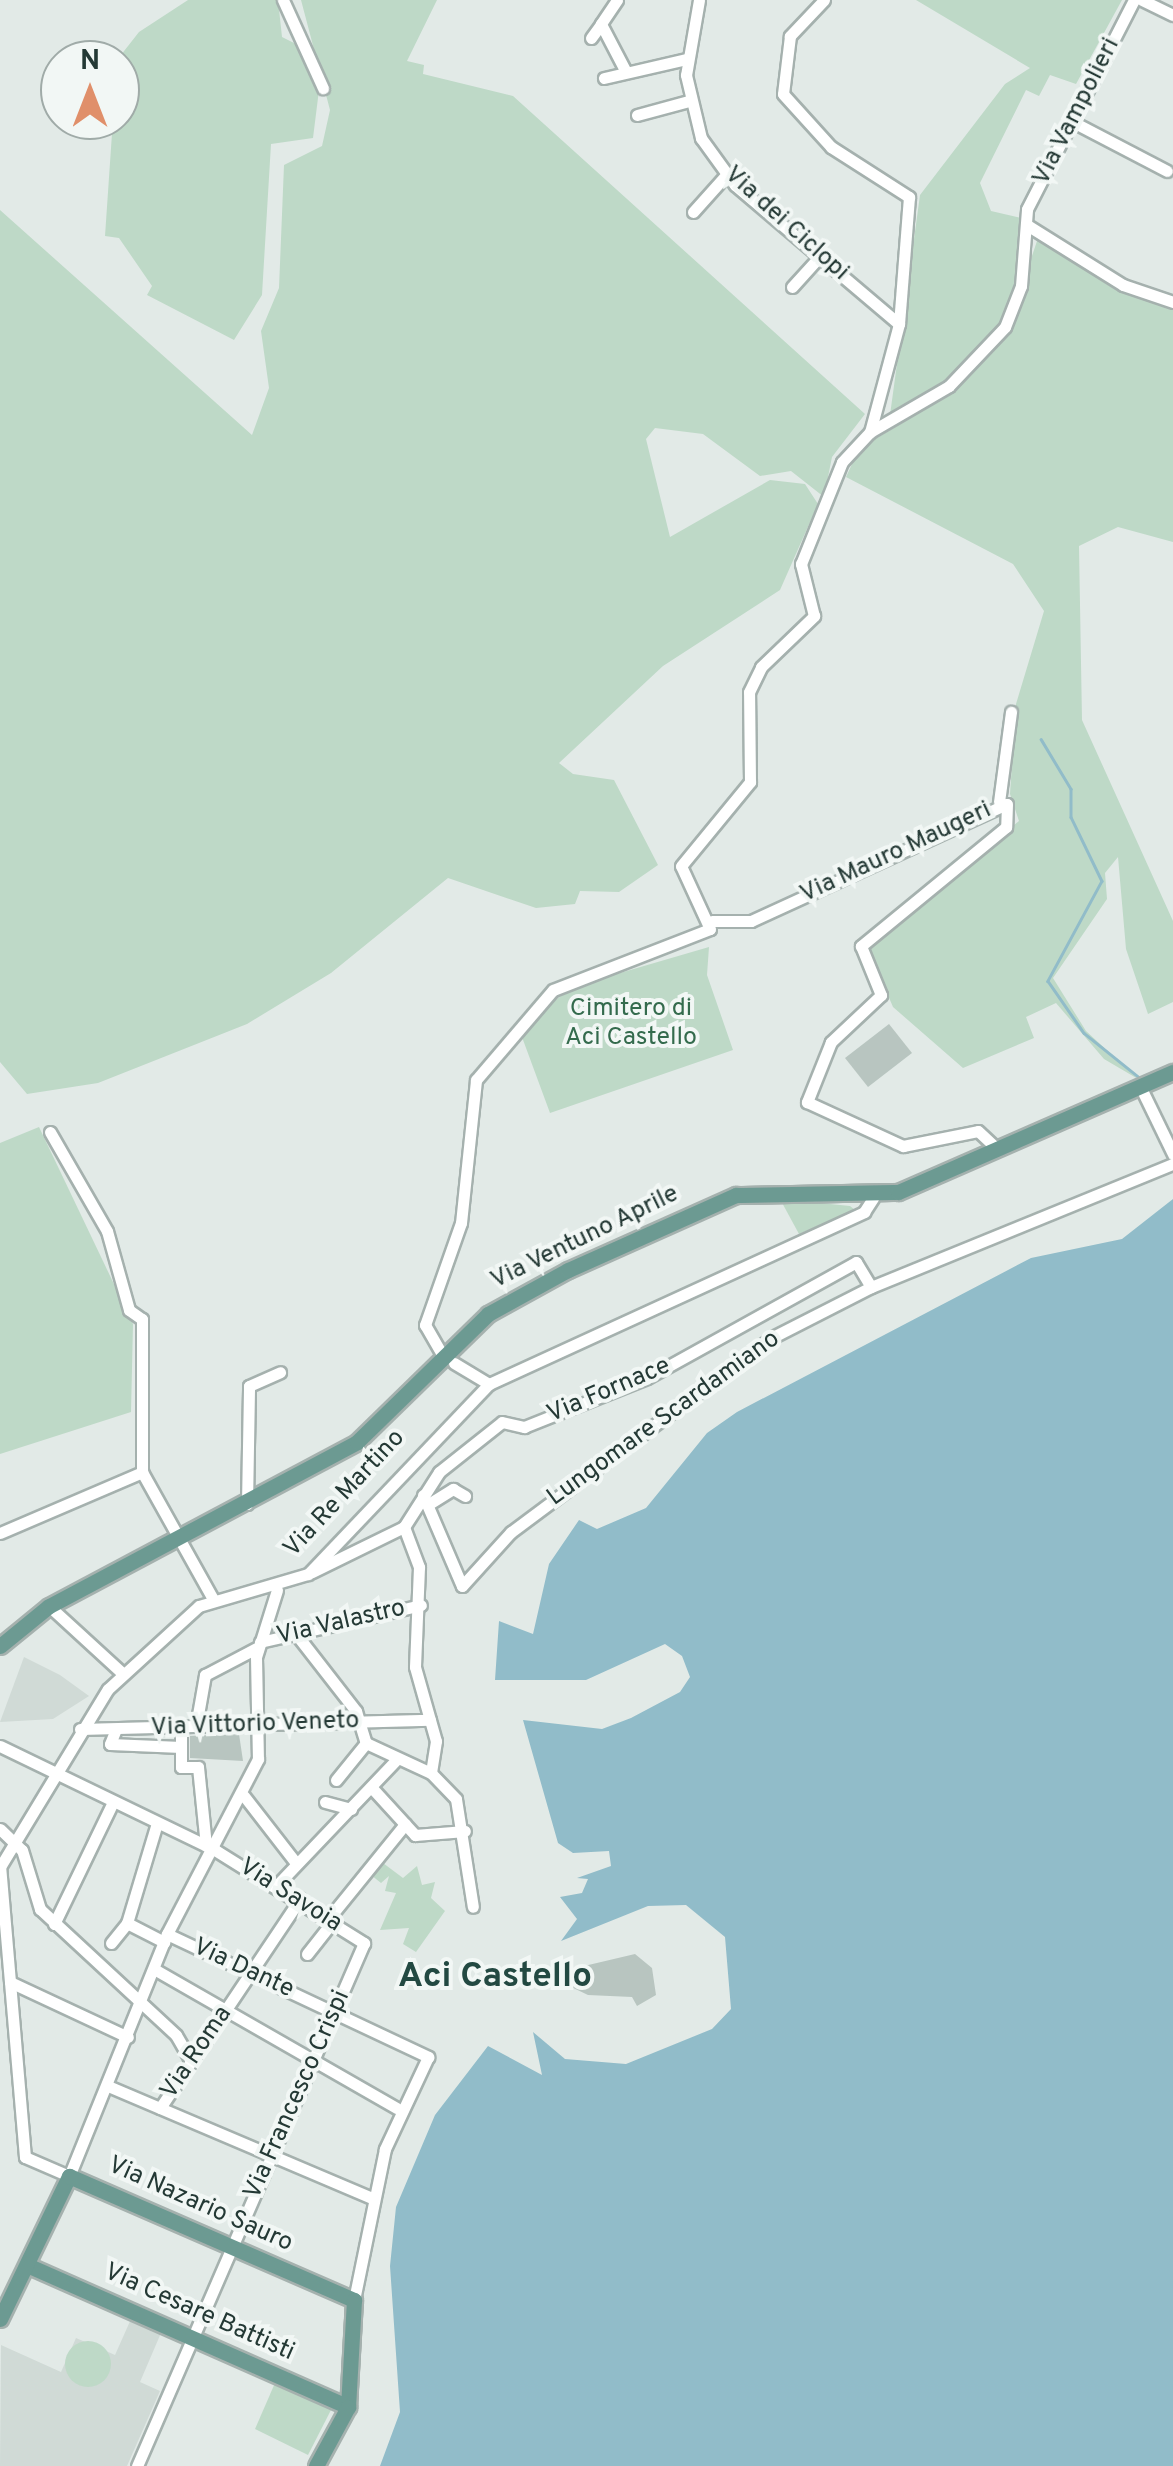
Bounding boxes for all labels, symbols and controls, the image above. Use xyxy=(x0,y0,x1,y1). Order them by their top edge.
street label: Via Vampolieri xyxy=(1027,33,1127,191)
north arrow xyxy=(40,40,140,140)
text: N xyxy=(80,44,100,80)
street label: Via dei Ciclopi xyxy=(718,160,854,288)
street label: Via Mauro Maugeri xyxy=(796,796,996,910)
park label: Cimitero di Aci Castello xyxy=(565,995,697,1054)
street label: Via Ventuno Aprile xyxy=(485,1179,685,1297)
street label: Lungomare Scardamiano xyxy=(542,1325,786,1513)
street label: Via Fornace xyxy=(543,1352,675,1430)
street label: Via Re Martino xyxy=(278,1424,412,1564)
street label: Via Valastro xyxy=(273,1594,409,1652)
street label: Via Vittorio Veneto xyxy=(149,1706,361,1744)
street label: Via Savoia xyxy=(233,1853,347,1939)
street label: Via Dante xyxy=(188,1933,298,2005)
district label: Aci Castello xyxy=(398,1956,592,1998)
street label: Via Francesco Crispi xyxy=(238,1986,358,2204)
street label: Via Roma xyxy=(155,2001,239,2105)
street label: Via Nazario Sauro xyxy=(103,2151,297,2259)
street label: Via Cesare Battisti xyxy=(99,2258,299,2368)

